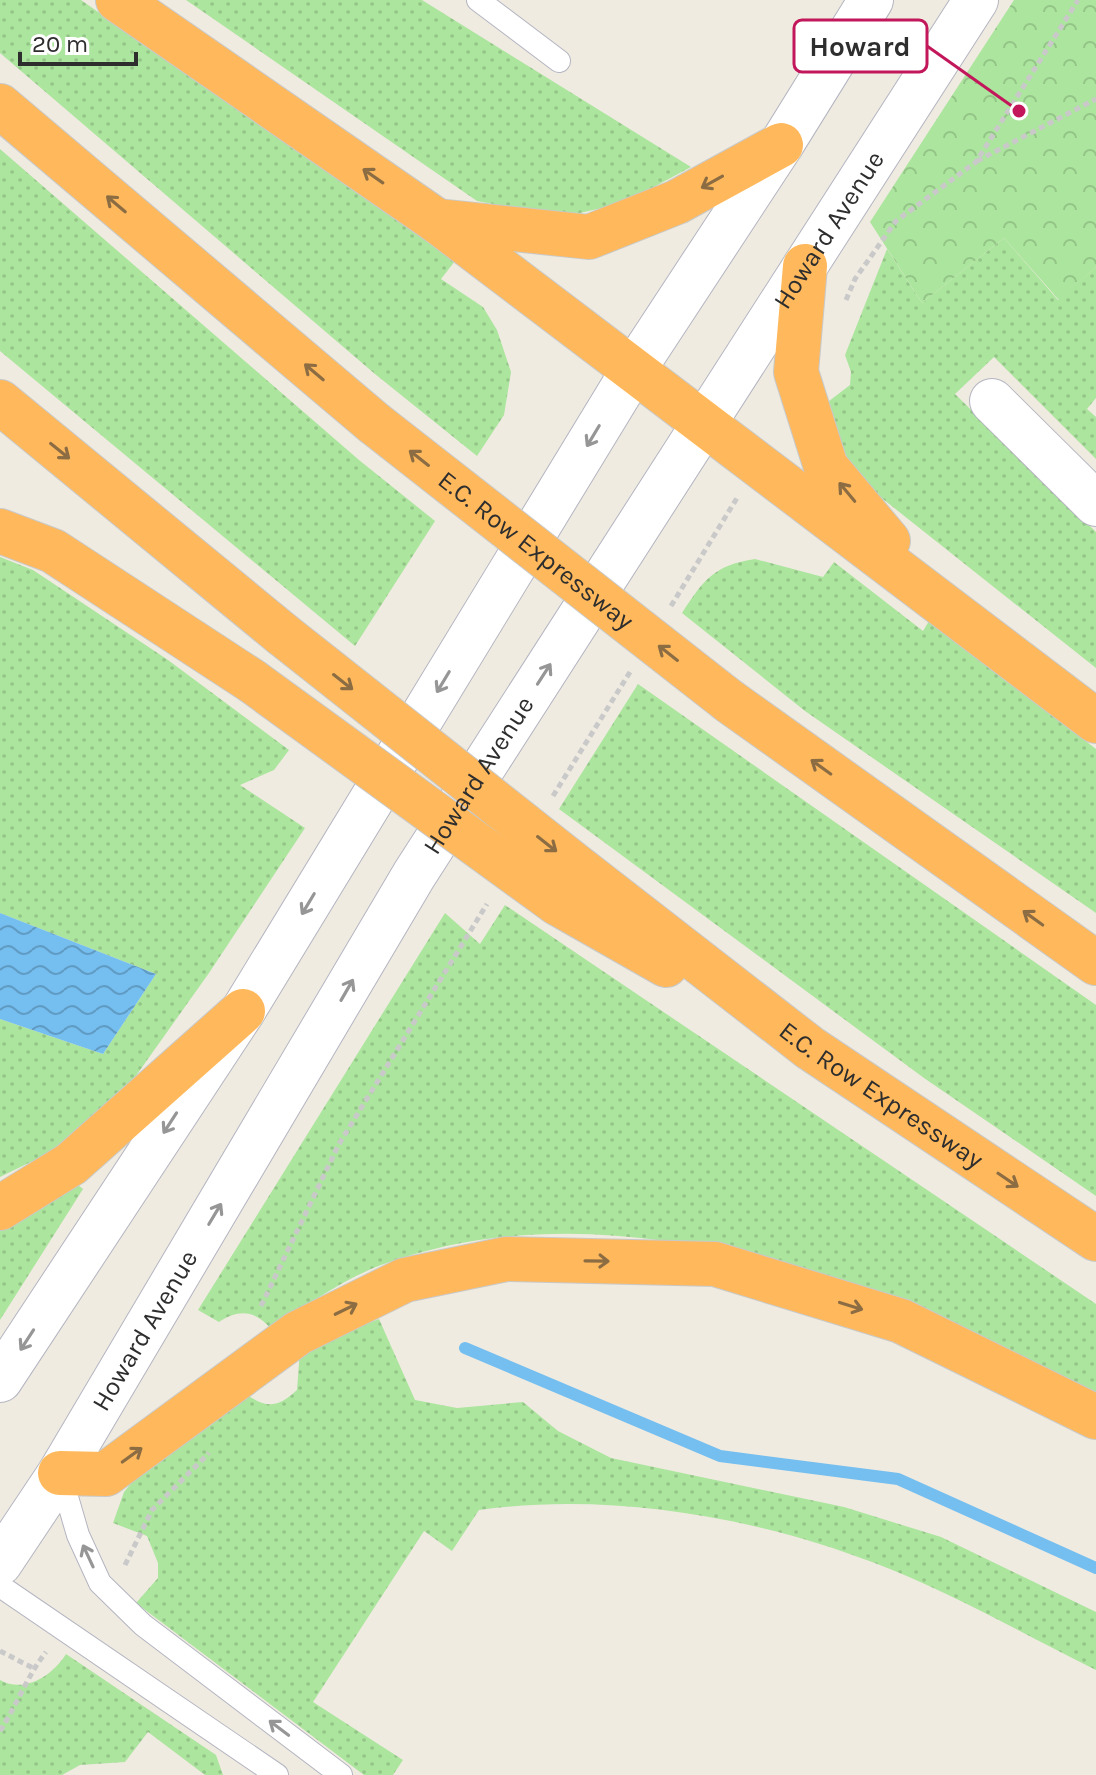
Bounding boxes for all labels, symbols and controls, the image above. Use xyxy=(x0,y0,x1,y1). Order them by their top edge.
scale bar xyxy=(20,16,136,66)
callout: Howard xyxy=(794,20,927,72)
text: 20 m xyxy=(32,30,88,58)
text: Howard xyxy=(809,30,911,63)
street label: Howard Avenue xyxy=(766,145,891,314)
one-way arrow xyxy=(363,168,385,184)
one-way arrow xyxy=(701,175,725,191)
one-way arrow xyxy=(106,195,127,213)
one-way arrow xyxy=(305,363,325,381)
one-way arrow xyxy=(585,424,601,447)
one-way arrow xyxy=(49,442,70,460)
one-way arrow xyxy=(409,450,430,467)
street label: E.C. Row Expressway xyxy=(432,464,640,636)
one-way arrow xyxy=(838,482,856,503)
one-way arrow xyxy=(658,644,679,662)
one-way arrow xyxy=(536,663,552,686)
one-way arrow xyxy=(435,670,451,693)
one-way arrow xyxy=(332,674,353,691)
street label: Howard Avenue xyxy=(416,690,540,860)
one-way arrow xyxy=(810,758,832,775)
one-way arrow xyxy=(536,835,557,852)
one-way arrow xyxy=(300,892,316,915)
one-way arrow xyxy=(1022,909,1044,926)
one-way arrow xyxy=(339,979,355,1002)
street label: E.C. Row Expressway xyxy=(773,1015,989,1175)
one-way arrow xyxy=(161,1111,178,1133)
one-way arrow xyxy=(996,1172,1018,1188)
one-way arrow xyxy=(207,1202,223,1225)
street label: Howard Avenue xyxy=(85,1244,204,1416)
one-way arrow xyxy=(583,1254,610,1269)
one-way arrow xyxy=(838,1299,863,1314)
one-way arrow xyxy=(333,1301,357,1316)
one-way arrow xyxy=(18,1328,35,1350)
one-way arrow xyxy=(120,1447,142,1464)
one-way arrow xyxy=(80,1544,95,1568)
one-way arrow xyxy=(268,1719,290,1736)

